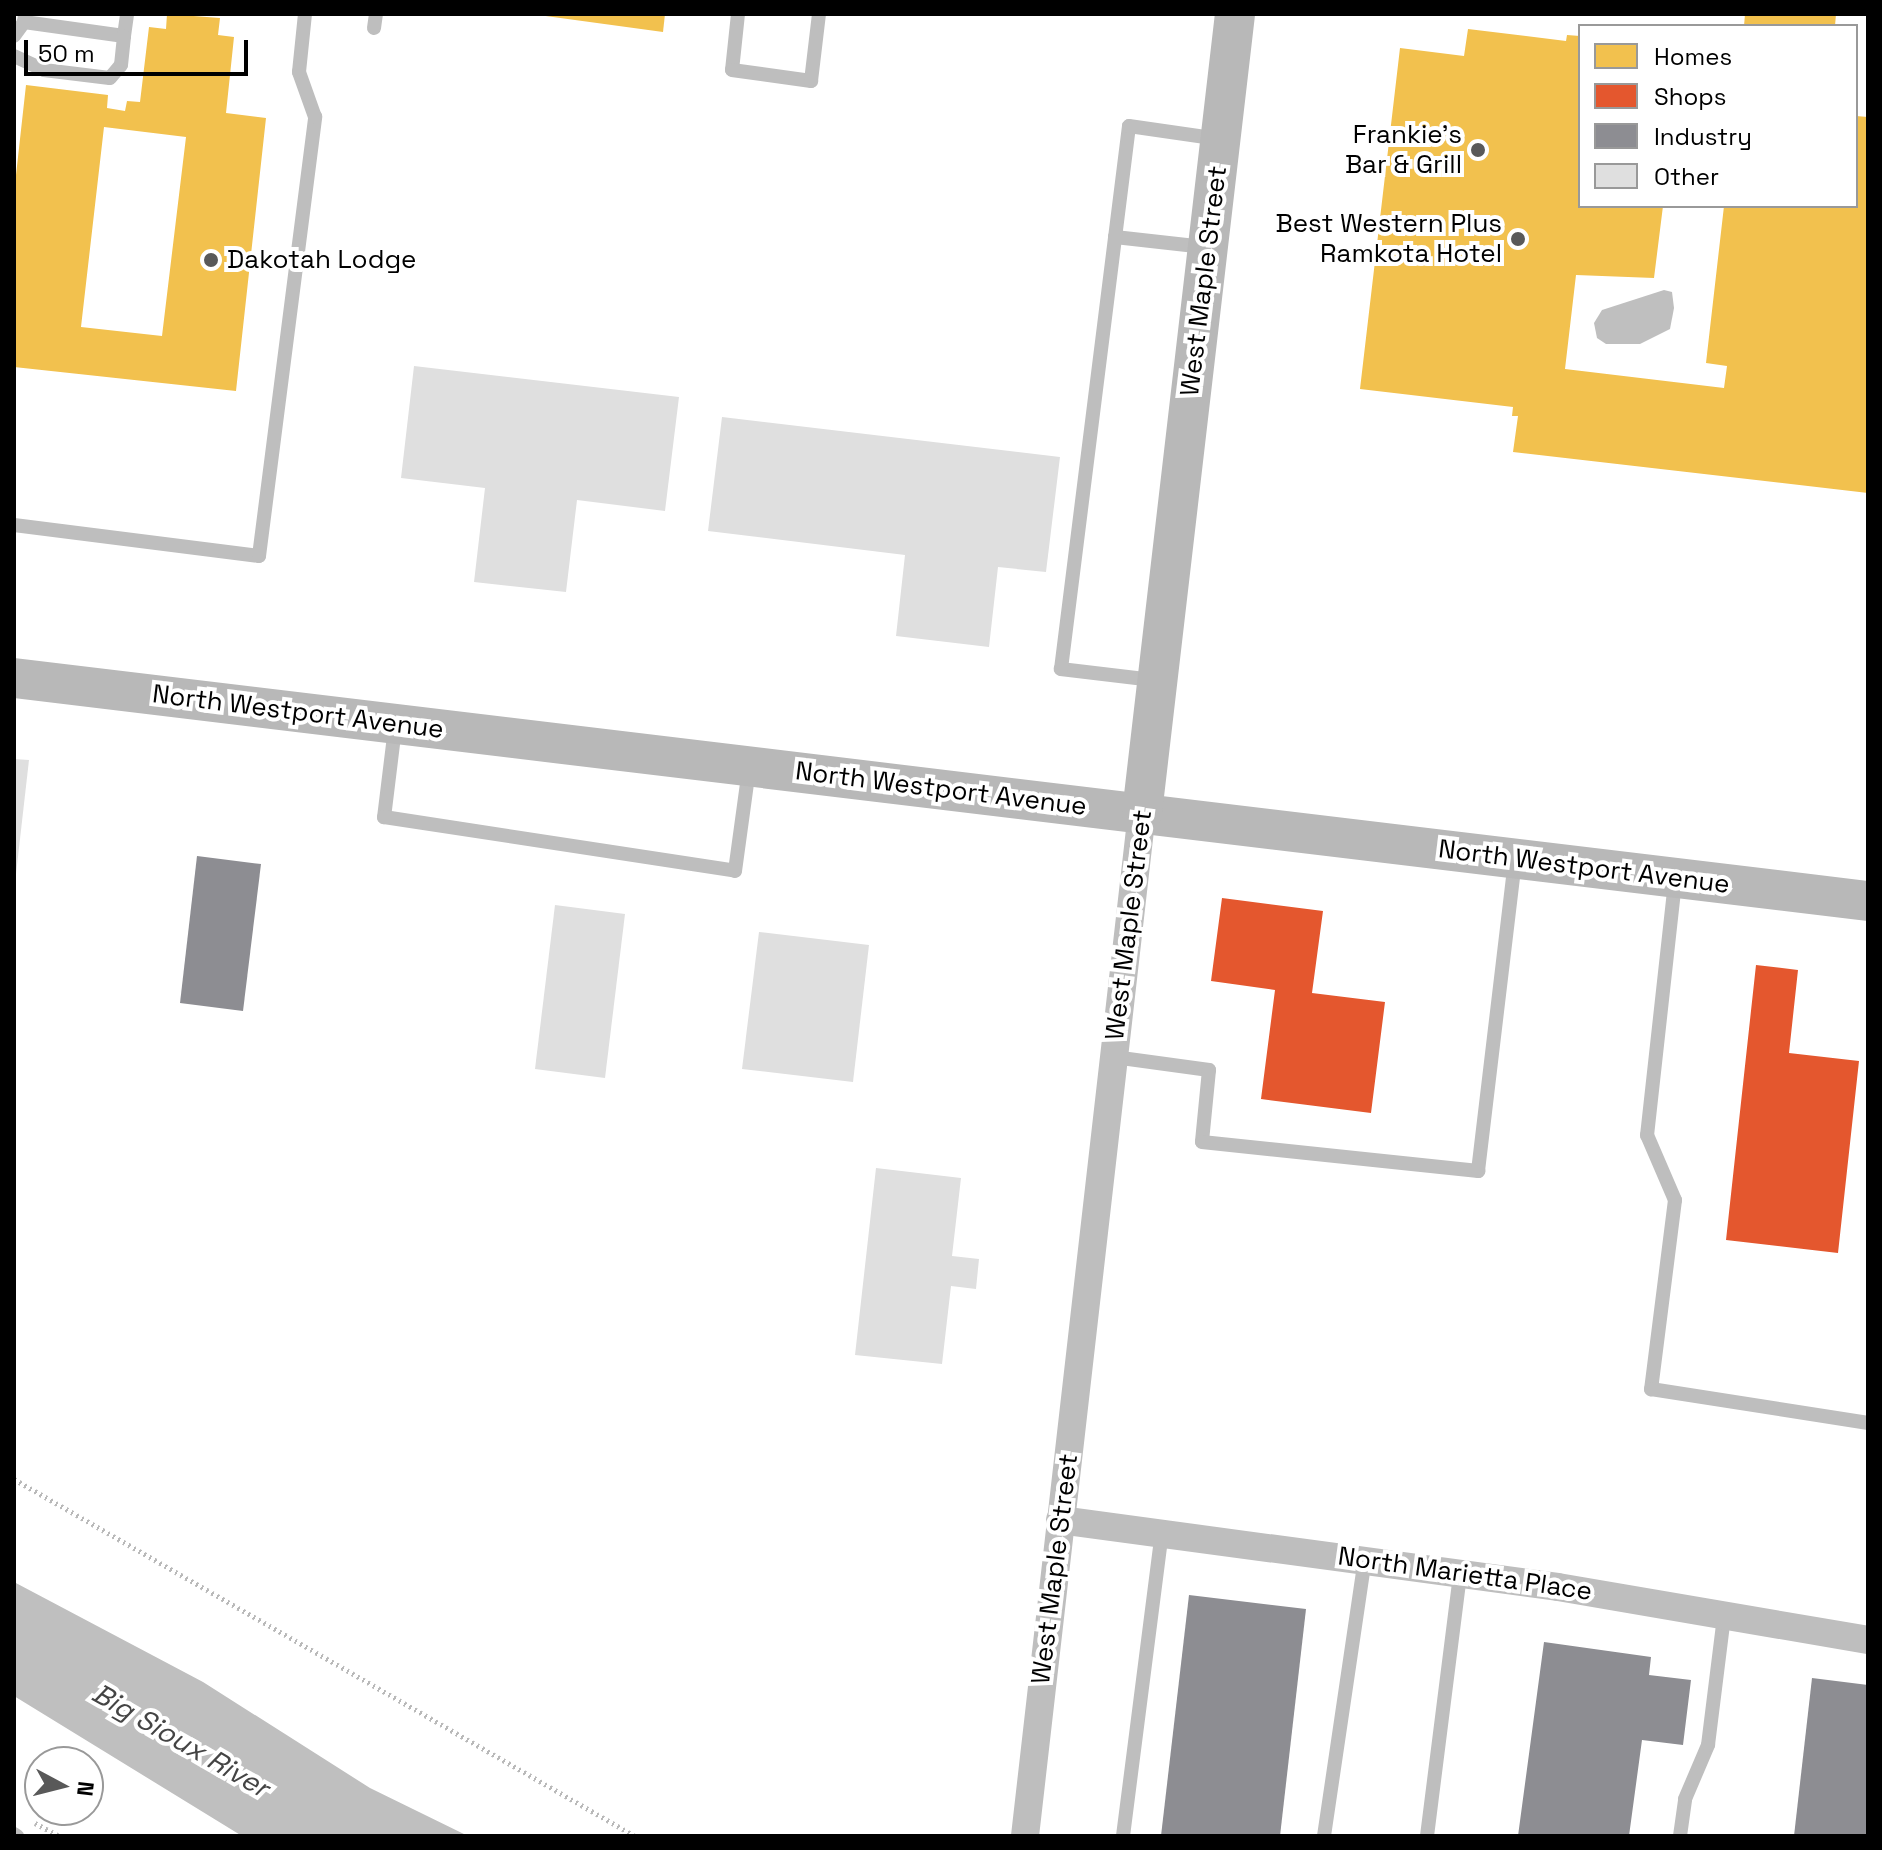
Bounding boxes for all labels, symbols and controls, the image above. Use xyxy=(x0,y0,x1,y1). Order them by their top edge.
scale bar xyxy=(28,24,252,74)
legend xyxy=(1578,24,1858,208)
text: 50 m xyxy=(38,38,95,69)
text: Homes xyxy=(1654,41,1732,72)
text: Shops xyxy=(1654,81,1726,112)
place label: Frankie's Bar & Grill xyxy=(1345,119,1462,180)
text: Industry xyxy=(1654,121,1752,152)
marker: Frankie's Bar & Grill xyxy=(1469,141,1487,159)
text: Other xyxy=(1654,161,1719,192)
street label: West Maple Street xyxy=(1174,164,1234,398)
place label: Best Western Plus Ramkota Hotel xyxy=(1275,208,1502,270)
marker: Best Western Plus Ramkota Hotel xyxy=(1509,230,1527,248)
place label: Dakotah Lodge xyxy=(227,244,417,276)
marker: Dakotah Lodge xyxy=(202,251,220,269)
street label: North Westport Avenue xyxy=(150,679,446,745)
street label: North Westport Avenue xyxy=(793,756,1089,822)
street label: West Maple Street xyxy=(1099,808,1159,1042)
street label: North Westport Avenue xyxy=(1436,834,1732,900)
street label: West Maple Street xyxy=(1025,1452,1085,1686)
street label: North Marietta Place xyxy=(1336,1541,1594,1607)
water label: Big Sioux River xyxy=(86,1676,276,1804)
north arrow xyxy=(24,1746,104,1826)
text: N xyxy=(71,1780,101,1798)

